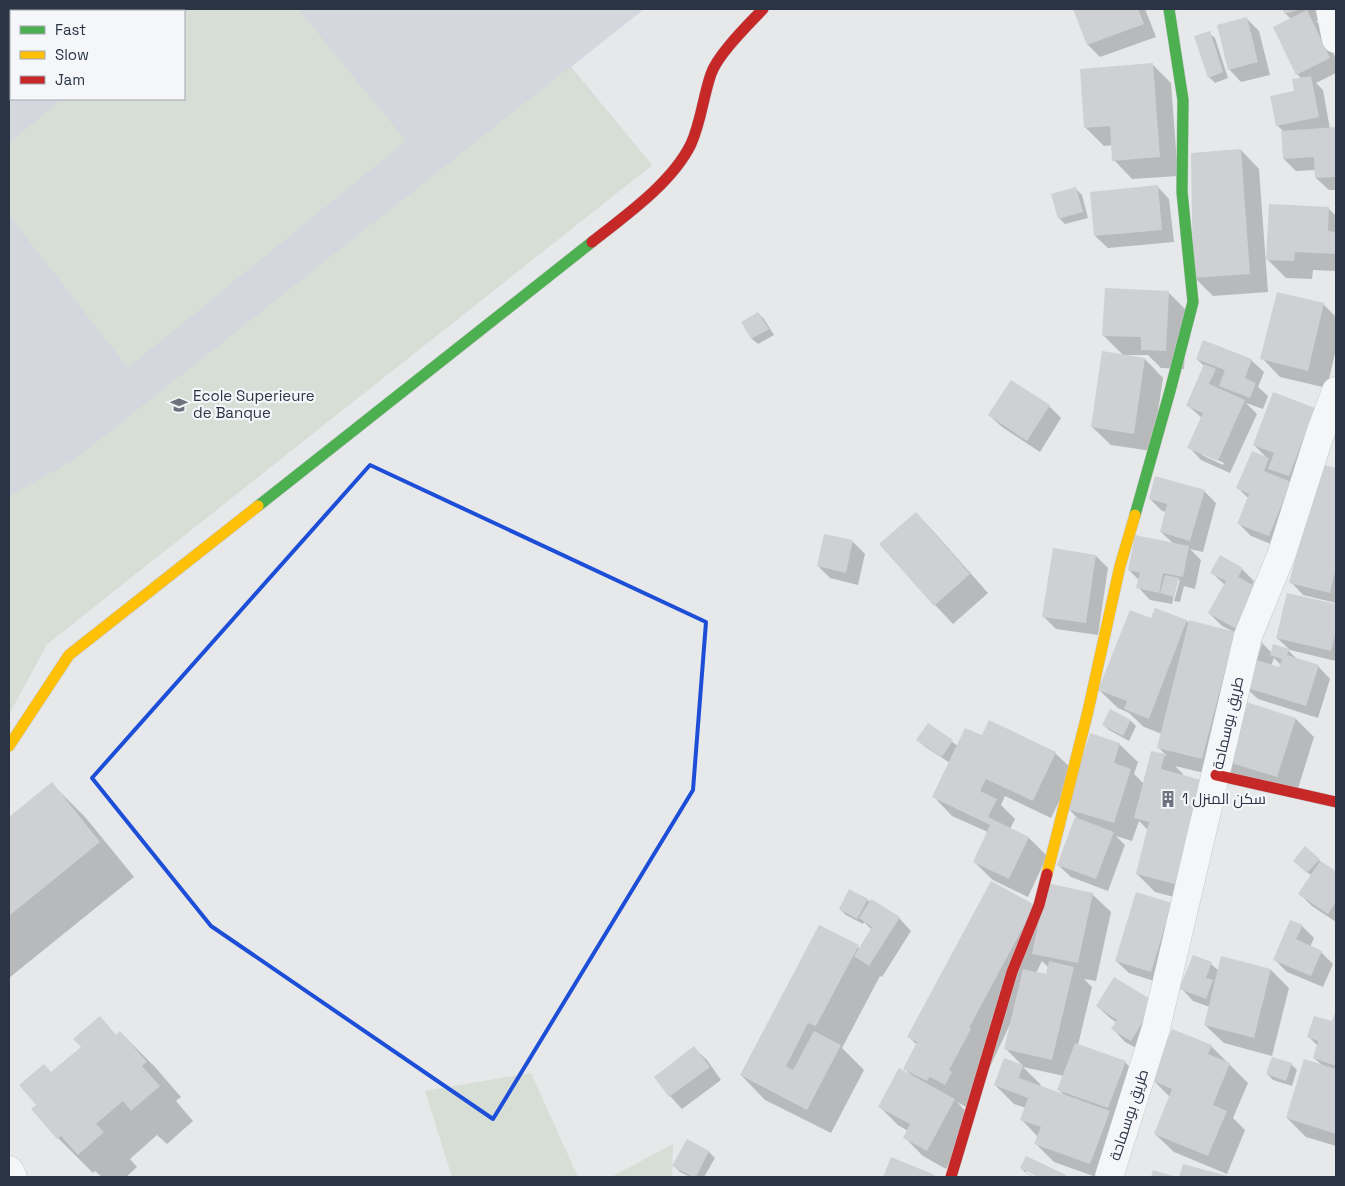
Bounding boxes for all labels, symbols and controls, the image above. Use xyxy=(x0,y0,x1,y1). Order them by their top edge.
legend xyxy=(10,10,185,100)
text: Fast xyxy=(55,20,86,39)
text: Slow xyxy=(55,45,89,64)
text: Jam xyxy=(55,70,85,89)
place label: Ecole Superieure de Banque xyxy=(193,386,315,422)
school or university icon: Ecole Superieure de Banque xyxy=(169,395,189,415)
street label: طريق بوسماحة xyxy=(1208,675,1248,771)
building icon: سكن المنزل 1 xyxy=(1158,789,1178,809)
place label: سكن المنزل 1 xyxy=(1182,789,1266,809)
street label: طريق بوسماحة xyxy=(1105,1067,1153,1163)

